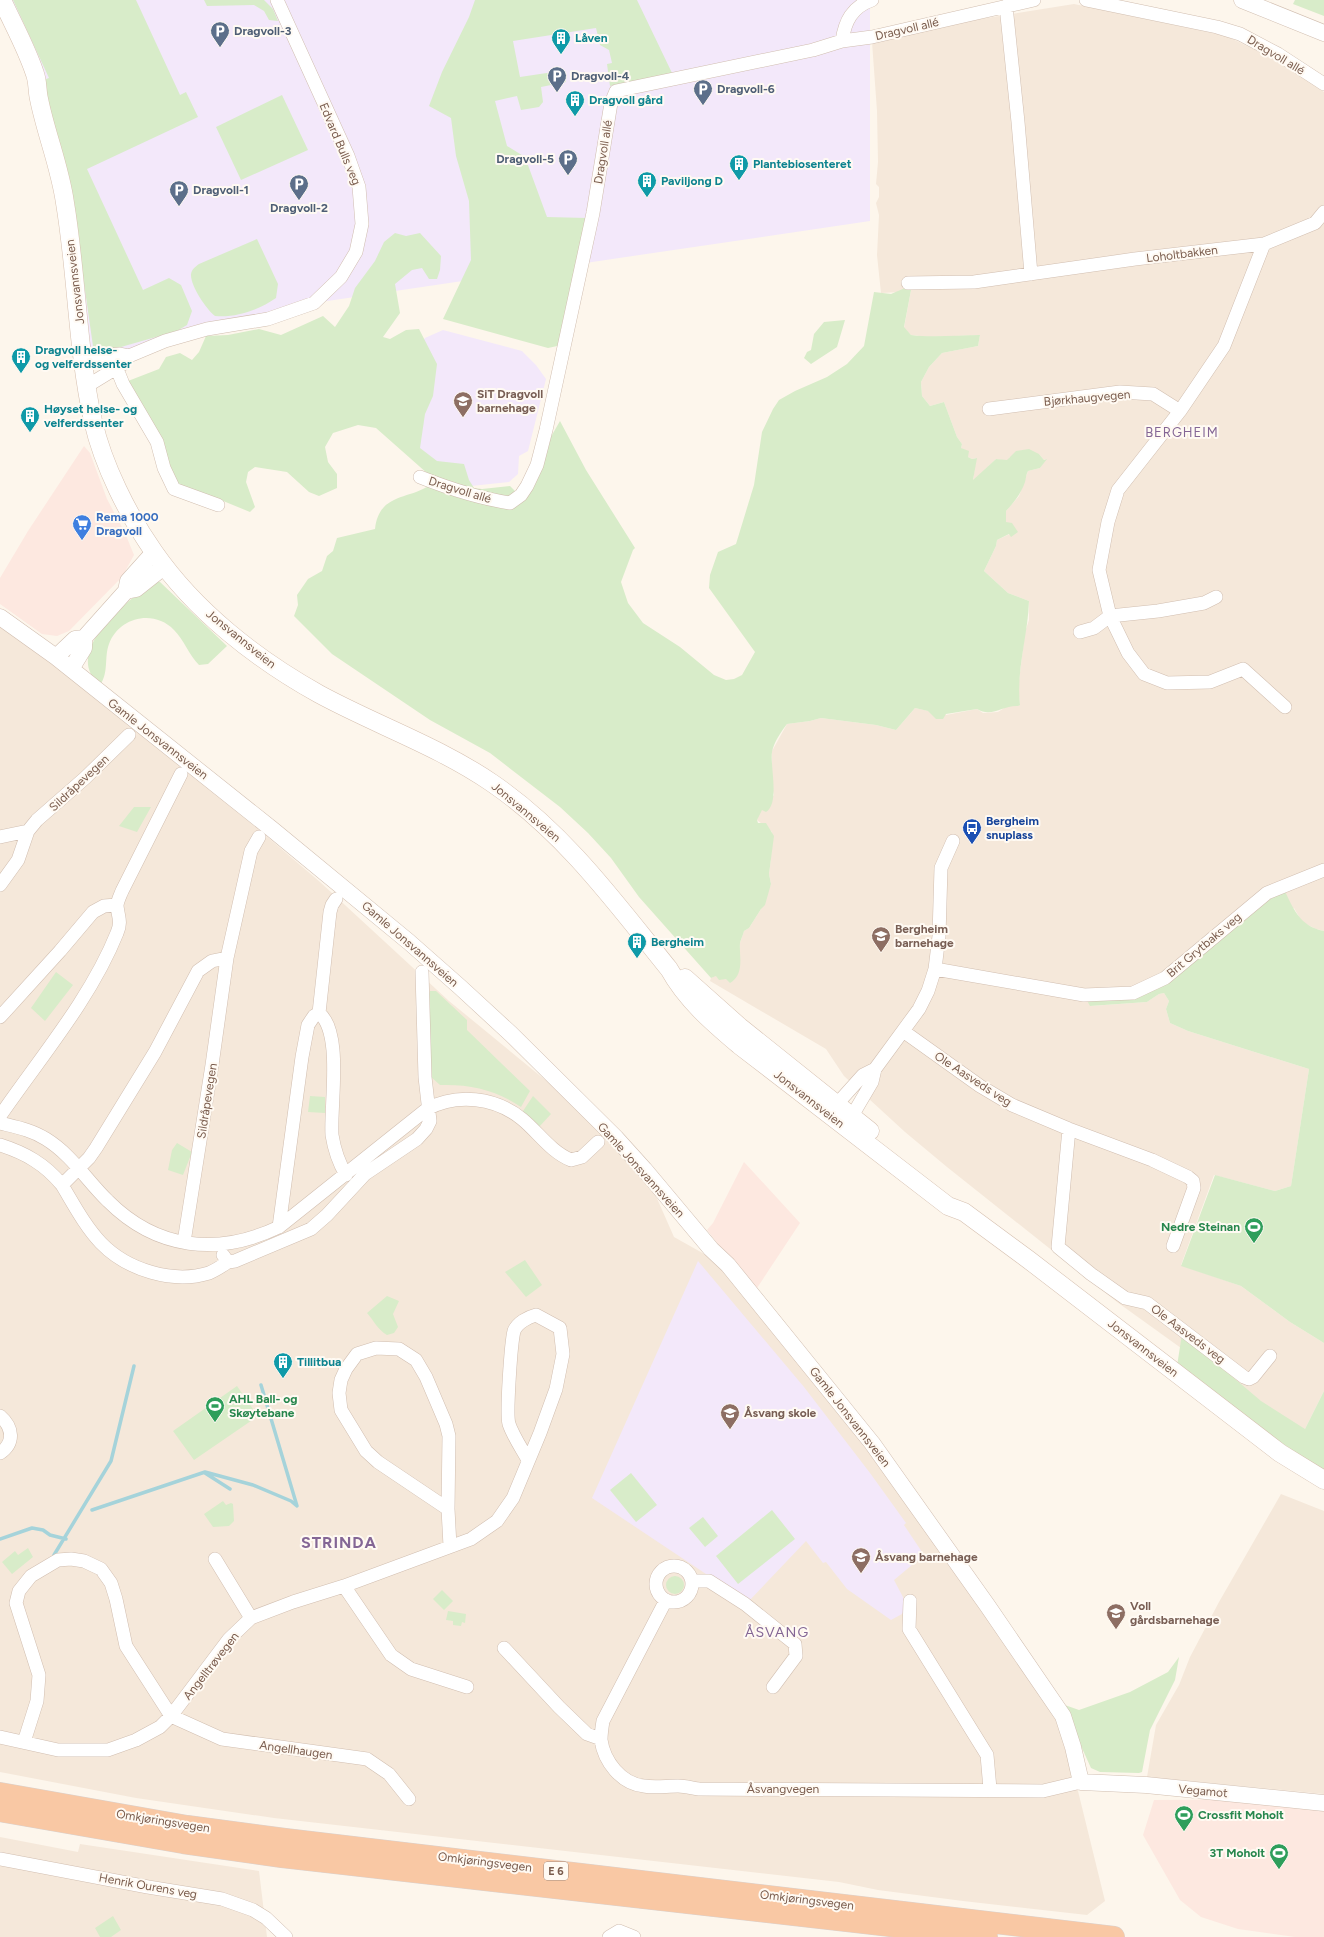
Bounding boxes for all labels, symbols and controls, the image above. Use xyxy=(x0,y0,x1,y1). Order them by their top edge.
street label: Dragvoll allé xyxy=(874,15,941,43)
parking icon: Dragvoll-3 xyxy=(209,20,231,48)
place label: Dragvoll-3 xyxy=(234,24,292,38)
building icon: Låven xyxy=(550,27,572,55)
place label: Låven xyxy=(575,31,608,45)
street label: Dragvoll allé xyxy=(1245,32,1308,78)
parking icon: Dragvoll-4 xyxy=(546,65,568,93)
place label: Dragvoll-4 xyxy=(571,69,630,83)
parking icon: Dragvoll-6 xyxy=(692,78,714,106)
place label: Dragvoll-6 xyxy=(717,82,775,96)
building icon: Dragvoll gård xyxy=(564,89,586,117)
place label: Dragvoll gård xyxy=(589,93,663,107)
street label: Edvard Bulls veg xyxy=(316,101,364,187)
street label: Dragvoll allé xyxy=(591,119,615,185)
parking icon: Dragvoll-5 xyxy=(557,148,579,176)
place label: Dragvoll-5 xyxy=(496,152,554,166)
building icon: Plantebiosenteret xyxy=(728,153,750,181)
place label: Plantebiosenteret xyxy=(753,157,852,171)
building icon: Paviljong D xyxy=(636,170,658,198)
parking icon: Dragvoll-2 xyxy=(288,173,310,201)
place label: Paviljong D xyxy=(661,174,723,188)
parking icon: Dragvoll-1 xyxy=(168,179,190,207)
place label: Dragvoll-1 xyxy=(193,183,249,197)
place label: Dragvoll-2 xyxy=(270,201,328,215)
street label: Jonsvannsveien xyxy=(63,239,87,325)
street label: Loholtbakken xyxy=(1145,243,1219,265)
place label: Dragvoll helse- og velferdssenter xyxy=(35,343,132,371)
building icon: Dragvoll helse- og velferdssenter xyxy=(10,346,32,374)
place label: SiT Dragvoll barnehage xyxy=(477,387,543,415)
street label: Bjørkhaugvegen xyxy=(1043,387,1131,409)
school or university icon: SiT Dragvoll barnehage xyxy=(452,390,474,418)
place label: Høyset helse- og velferdssenter xyxy=(44,402,137,430)
building icon: Høyset helse- og velferdssenter xyxy=(19,405,41,433)
district label: BERGHEIM xyxy=(1145,425,1219,440)
street label: Dragvoll allé xyxy=(427,474,493,506)
place label: Rema 1000 Dragvoll xyxy=(96,510,159,538)
supermarket icon: Rema 1000 Dragvoll xyxy=(71,513,93,541)
street label: Jonsvannsveien xyxy=(203,607,279,671)
street label: Gamle Jonsvannsveien xyxy=(105,696,211,783)
street label: Sildråpevegen xyxy=(46,752,112,814)
street label: Jonsvannsveien xyxy=(489,779,563,845)
place label: Bergheim snuplass xyxy=(986,814,1039,842)
bus stop icon: Bergheim snuplass xyxy=(961,817,983,845)
street label: Gamle Jonsvannsveien xyxy=(359,898,461,990)
street label: Brit Grytbaks veg xyxy=(1164,910,1244,980)
place label: Bergheim barnehage xyxy=(895,922,954,950)
school or university icon: Bergheim barnehage xyxy=(870,925,892,953)
building icon: Bergheim xyxy=(626,931,648,959)
place label: Bergheim xyxy=(651,935,704,949)
street label: Ole Aasveds veg xyxy=(932,1049,1014,1109)
street label: Sildråpevegen xyxy=(194,1062,220,1140)
street label: Jonsvannsveien xyxy=(771,1067,847,1131)
street label: Gamle Jonsvannsveien xyxy=(595,1120,688,1221)
sports icon: Nedre Steinan xyxy=(1243,1216,1265,1244)
place label: Nedre Steinan xyxy=(1161,1220,1240,1234)
street label: Ole Aasveds veg xyxy=(1148,1302,1228,1366)
street label: Jonsvannsveien xyxy=(1105,1316,1181,1380)
building icon: Tillitbua xyxy=(272,1351,294,1379)
place label: Tillitbua xyxy=(297,1355,341,1369)
street label: Gamle Jonsvannsveien xyxy=(807,1364,894,1470)
place label: AHL Ball- og Skøytebane xyxy=(229,1392,297,1420)
sports icon: AHL Ball- og Skøytebane xyxy=(204,1395,226,1423)
school or university icon: Åsvang skole xyxy=(719,1402,741,1430)
place label: Åsvang skole xyxy=(744,1406,817,1420)
district label: STRINDA xyxy=(301,1533,377,1552)
school or university icon: Åsvang barnehage xyxy=(850,1546,872,1574)
place label: Åsvang barnehage xyxy=(875,1550,978,1564)
place label: Voll gårdsbarnehage xyxy=(1130,1599,1220,1627)
school or university icon: Voll gårdsbarnehage xyxy=(1105,1602,1127,1630)
district label: ÅSVANG xyxy=(745,1624,809,1641)
street label: Angelltrøvegen xyxy=(180,1629,242,1703)
street label: Angellhaugen xyxy=(259,1738,334,1762)
street label: Åsvangvegen xyxy=(747,1782,820,1796)
street label: Vegamot xyxy=(1178,1782,1229,1800)
sports icon: Crossfit Moholt xyxy=(1173,1804,1195,1832)
street label: Omkjøringsvegen xyxy=(115,1807,211,1835)
place label: Crossfit Moholt xyxy=(1198,1808,1284,1822)
sports icon: 3T Moholt xyxy=(1268,1842,1290,1870)
place label: 3T Moholt xyxy=(1210,1846,1265,1860)
street label: Omkjøringsvegen xyxy=(437,1849,533,1875)
road number: E 6 xyxy=(544,1862,568,1880)
street label: Henrik Ourens veg xyxy=(98,1870,198,1902)
street label: Omkjøringsvegen xyxy=(759,1887,855,1913)

